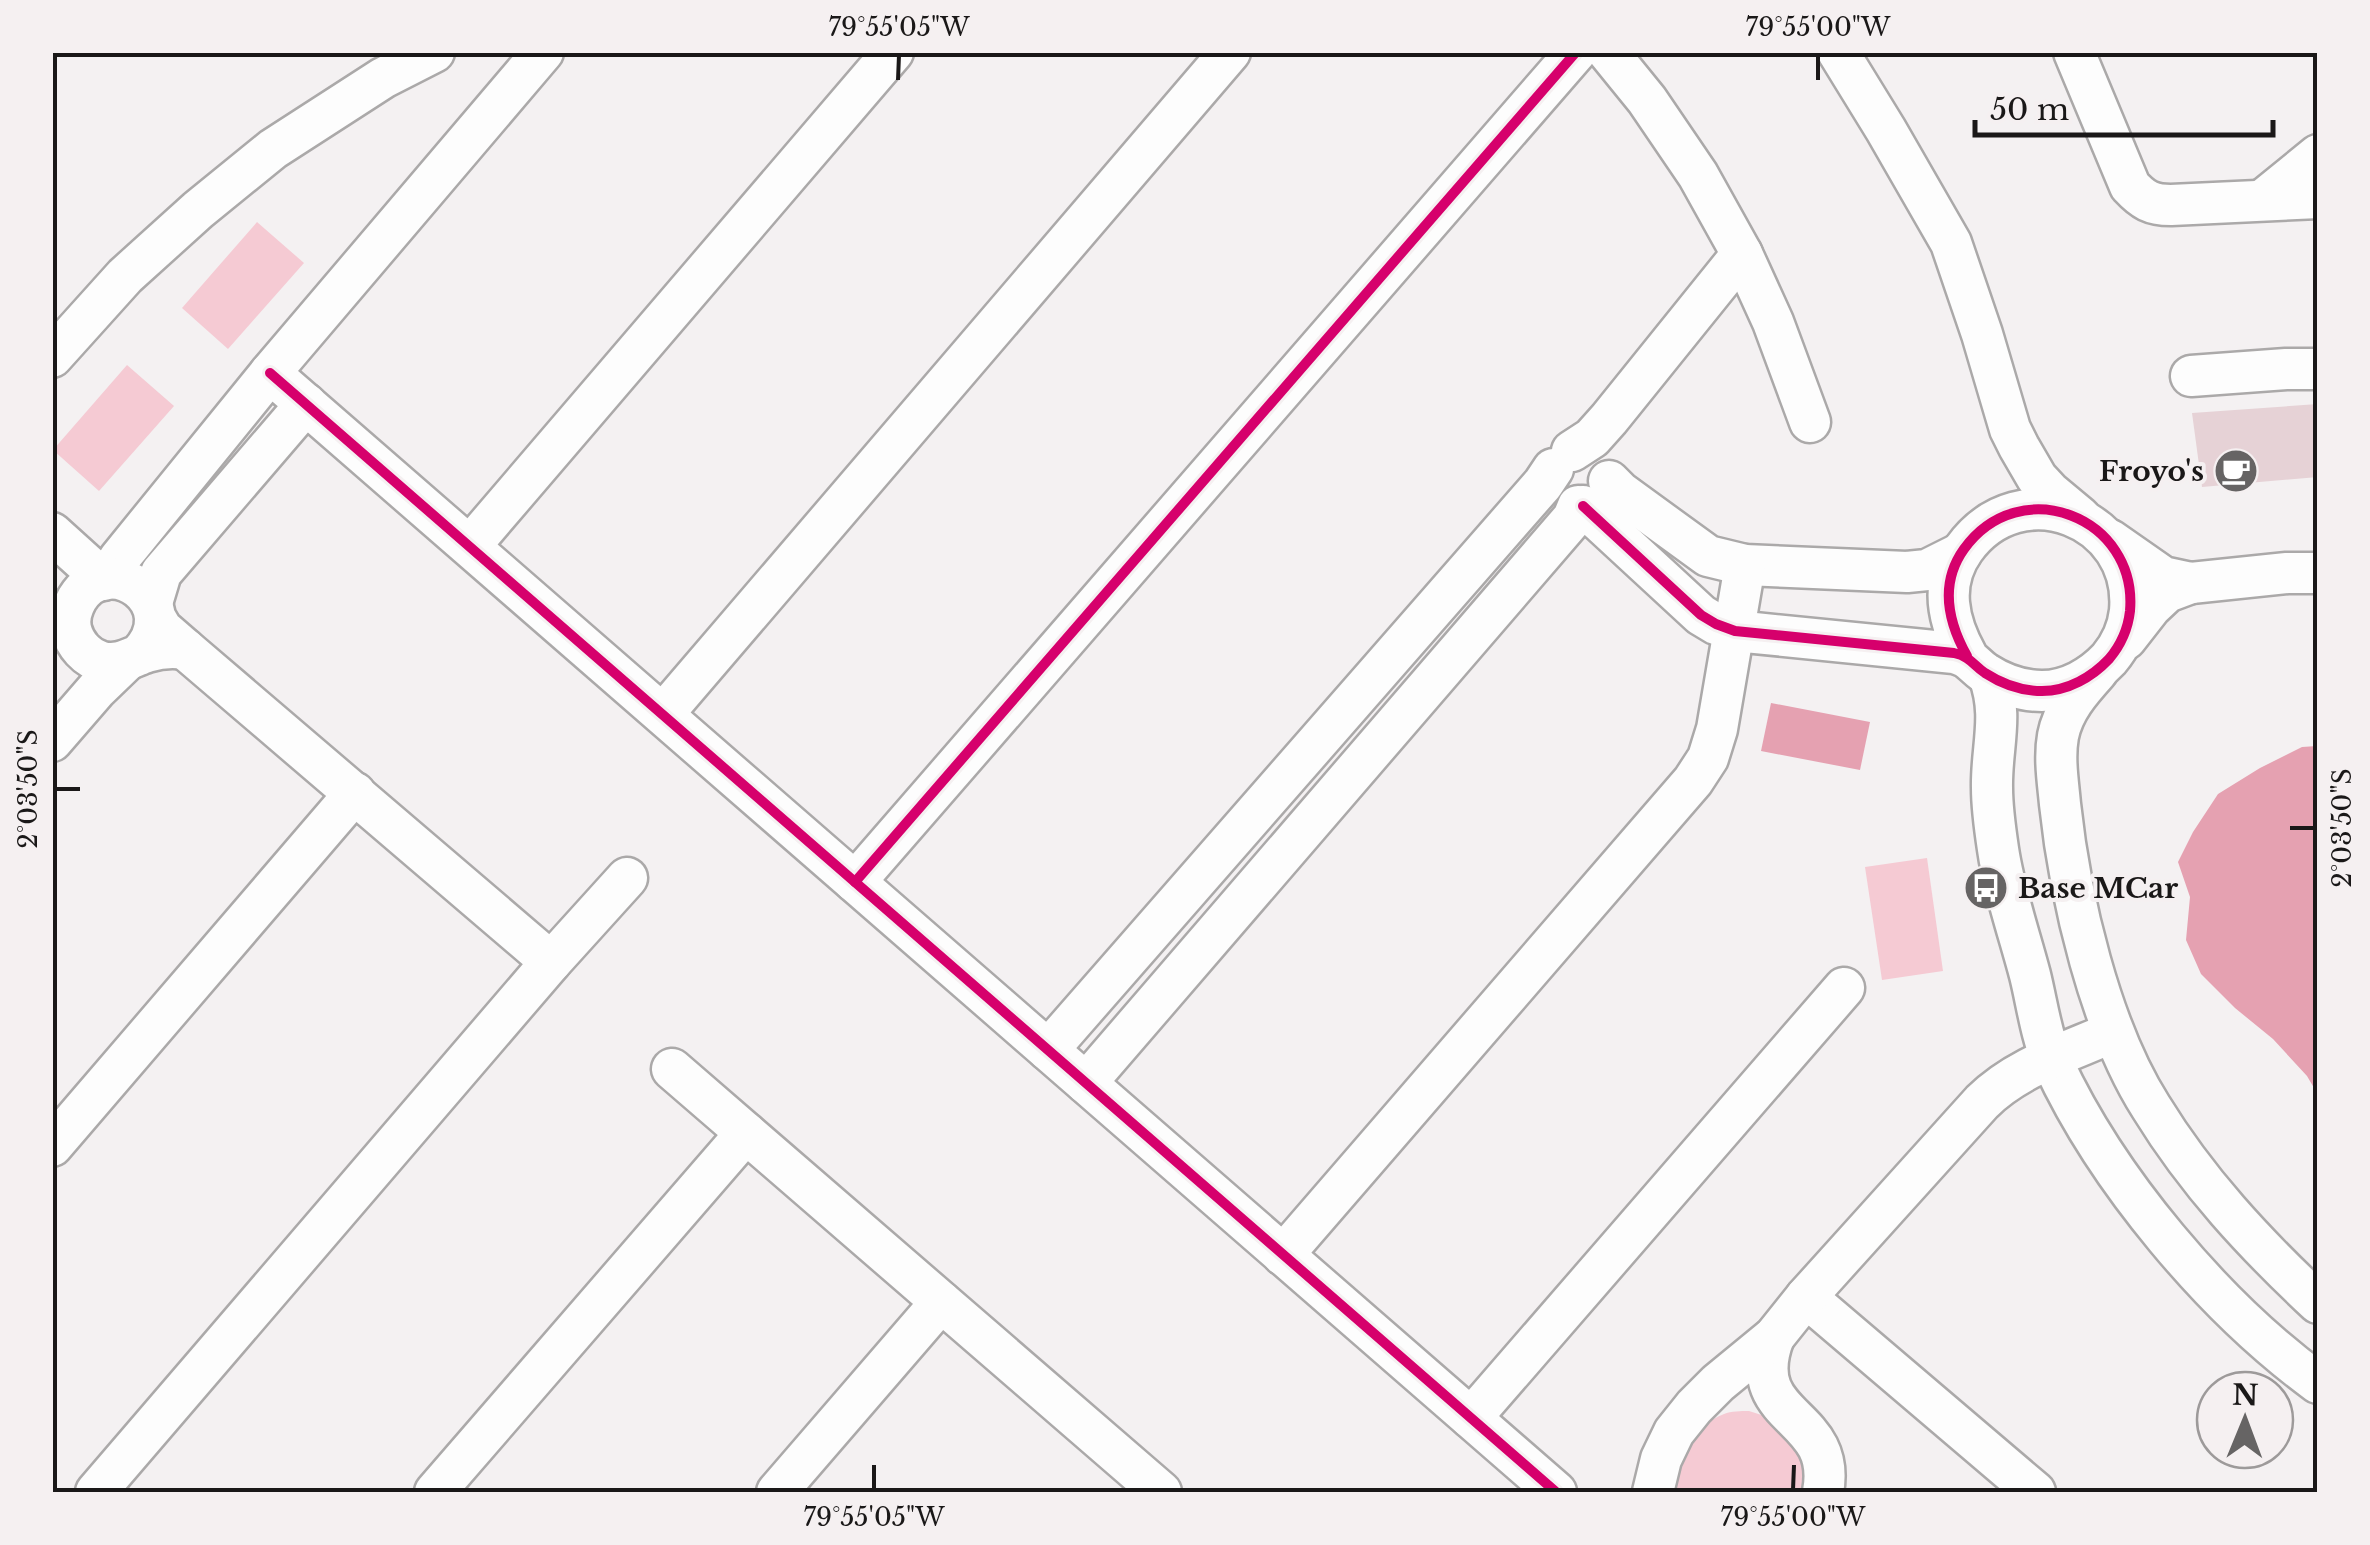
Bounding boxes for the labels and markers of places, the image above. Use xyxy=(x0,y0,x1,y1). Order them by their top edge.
cafe icon: Froyo's xyxy=(2213,448,2259,494)
place label: Froyo's xyxy=(2099,454,2204,489)
bus stop icon: Base MCar xyxy=(1963,865,2009,911)
place label: Base MCar xyxy=(2018,871,2178,906)

